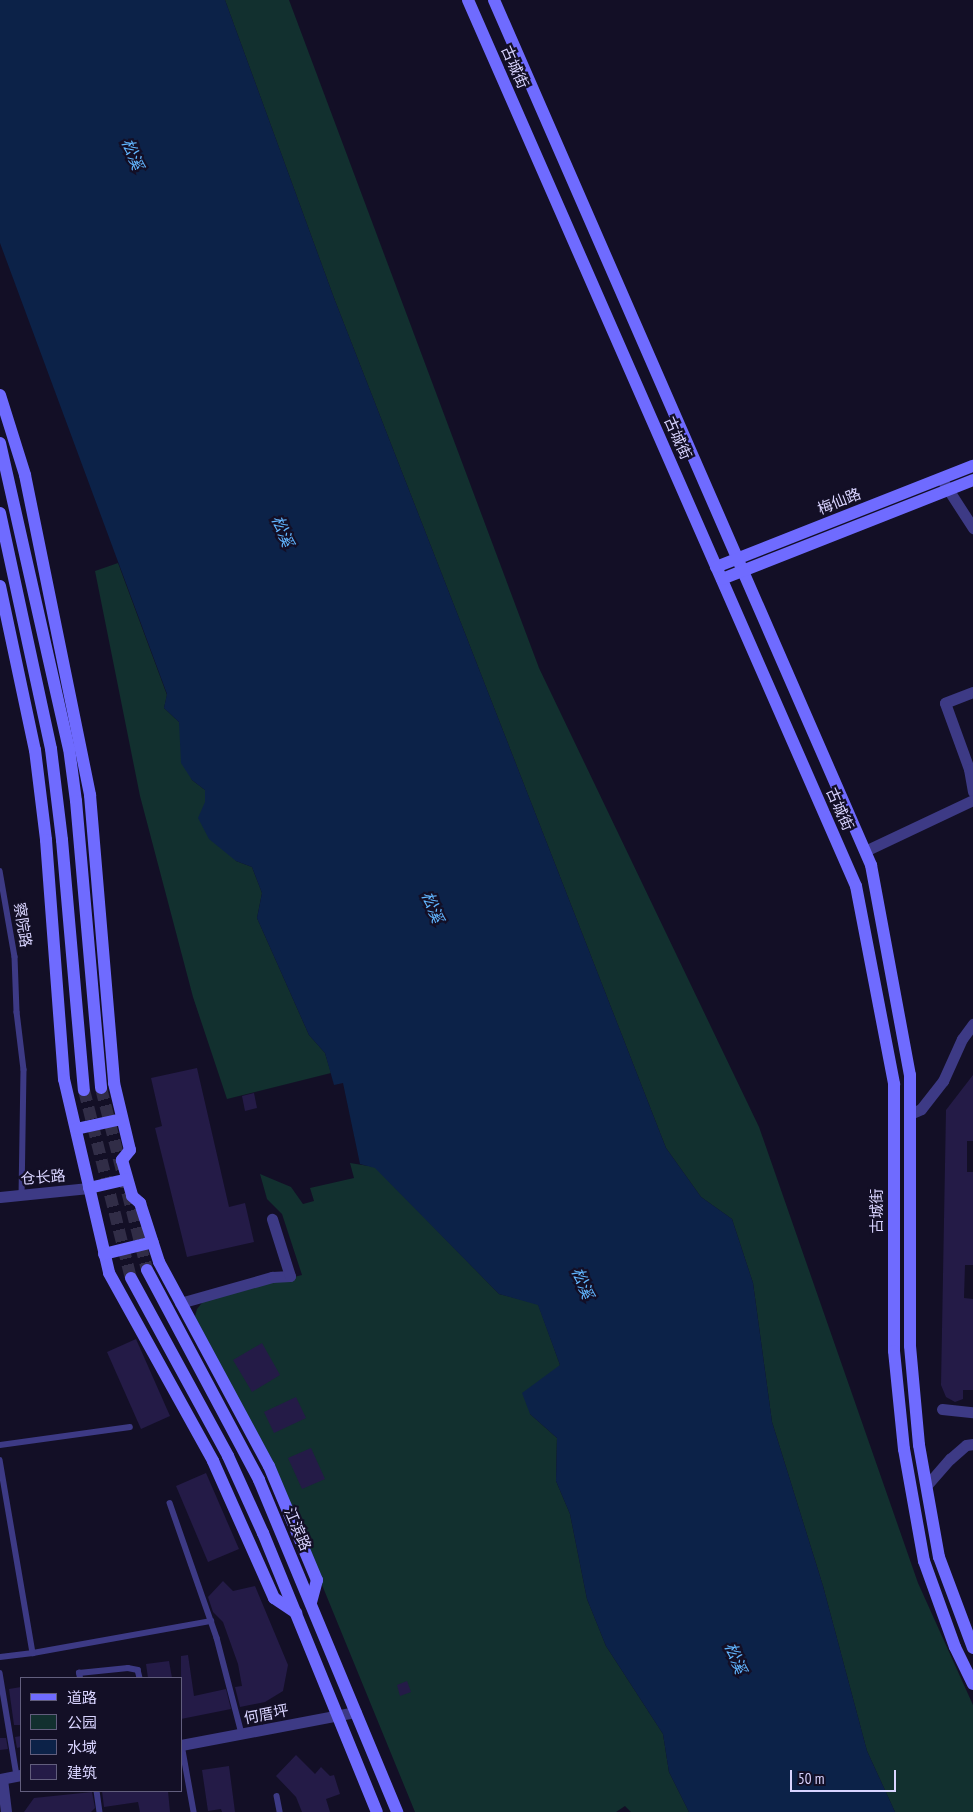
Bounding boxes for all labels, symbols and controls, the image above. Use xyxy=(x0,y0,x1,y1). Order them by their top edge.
street label: 古城街 xyxy=(498,43,532,91)
water label: 松溪 xyxy=(118,136,148,172)
street label: 古城街 xyxy=(661,414,695,462)
street label: 梅仙路 xyxy=(815,484,863,518)
water label: 松溪 xyxy=(268,513,298,549)
street label: 古城街 xyxy=(823,785,857,833)
water label: 松溪 xyxy=(418,889,448,925)
street label: 察院路 xyxy=(11,901,35,949)
street label: 仓长路 xyxy=(20,1166,66,1188)
street label: 古城街 xyxy=(868,1189,886,1233)
water label: 松溪 xyxy=(568,1265,598,1301)
street label: 江滨路 xyxy=(281,1505,315,1553)
water label: 松溪 xyxy=(721,1640,751,1676)
legend xyxy=(20,1677,182,1792)
text: 道路 xyxy=(67,1688,97,1707)
street label: 何厝坪 xyxy=(242,1701,290,1727)
text: 公园 xyxy=(67,1713,97,1732)
text: 水域 xyxy=(67,1738,97,1757)
scale bar xyxy=(793,1760,899,1792)
text: 建筑 xyxy=(67,1763,97,1782)
text: 50 m xyxy=(798,1769,824,1788)

